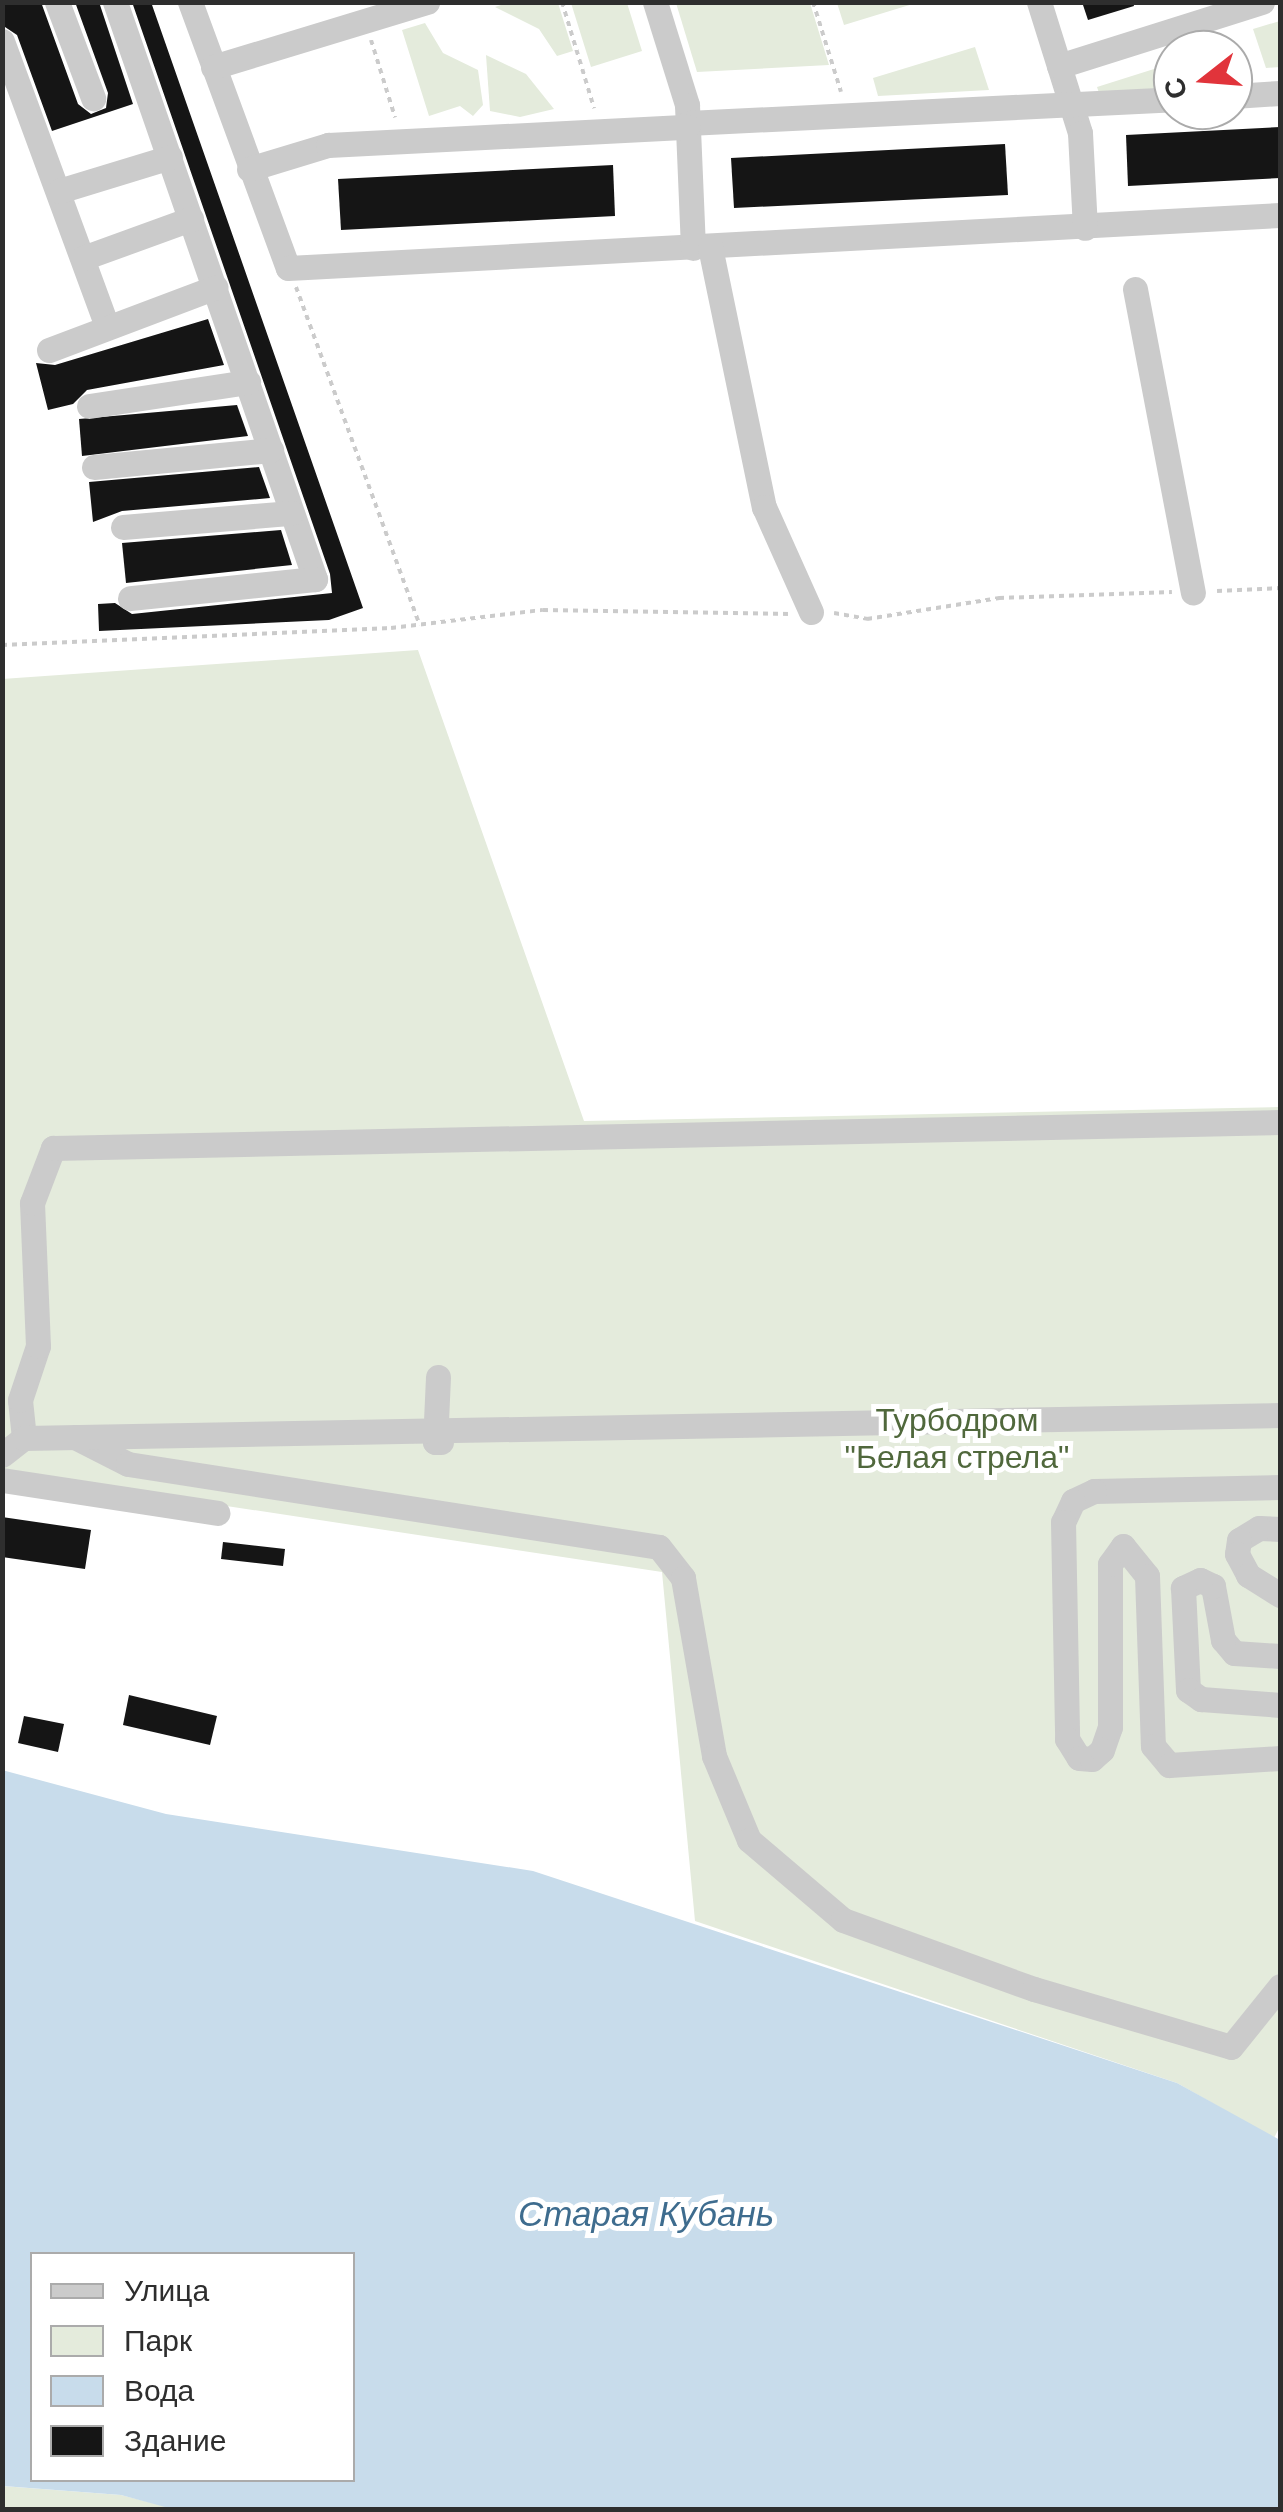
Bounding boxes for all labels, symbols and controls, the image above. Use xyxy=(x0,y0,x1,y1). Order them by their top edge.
north arrow xyxy=(1153,30,1253,130)
text: С xyxy=(1158,74,1194,103)
park label: Турбодром "Белая стрела" xyxy=(845,1402,1069,1477)
water label: Старая Кубань xyxy=(518,2193,774,2235)
legend xyxy=(30,2252,355,2482)
text: Улица xyxy=(124,2274,209,2307)
text: Парк xyxy=(124,2324,192,2357)
text: Вода xyxy=(124,2374,194,2407)
text: Здание xyxy=(124,2424,226,2457)

